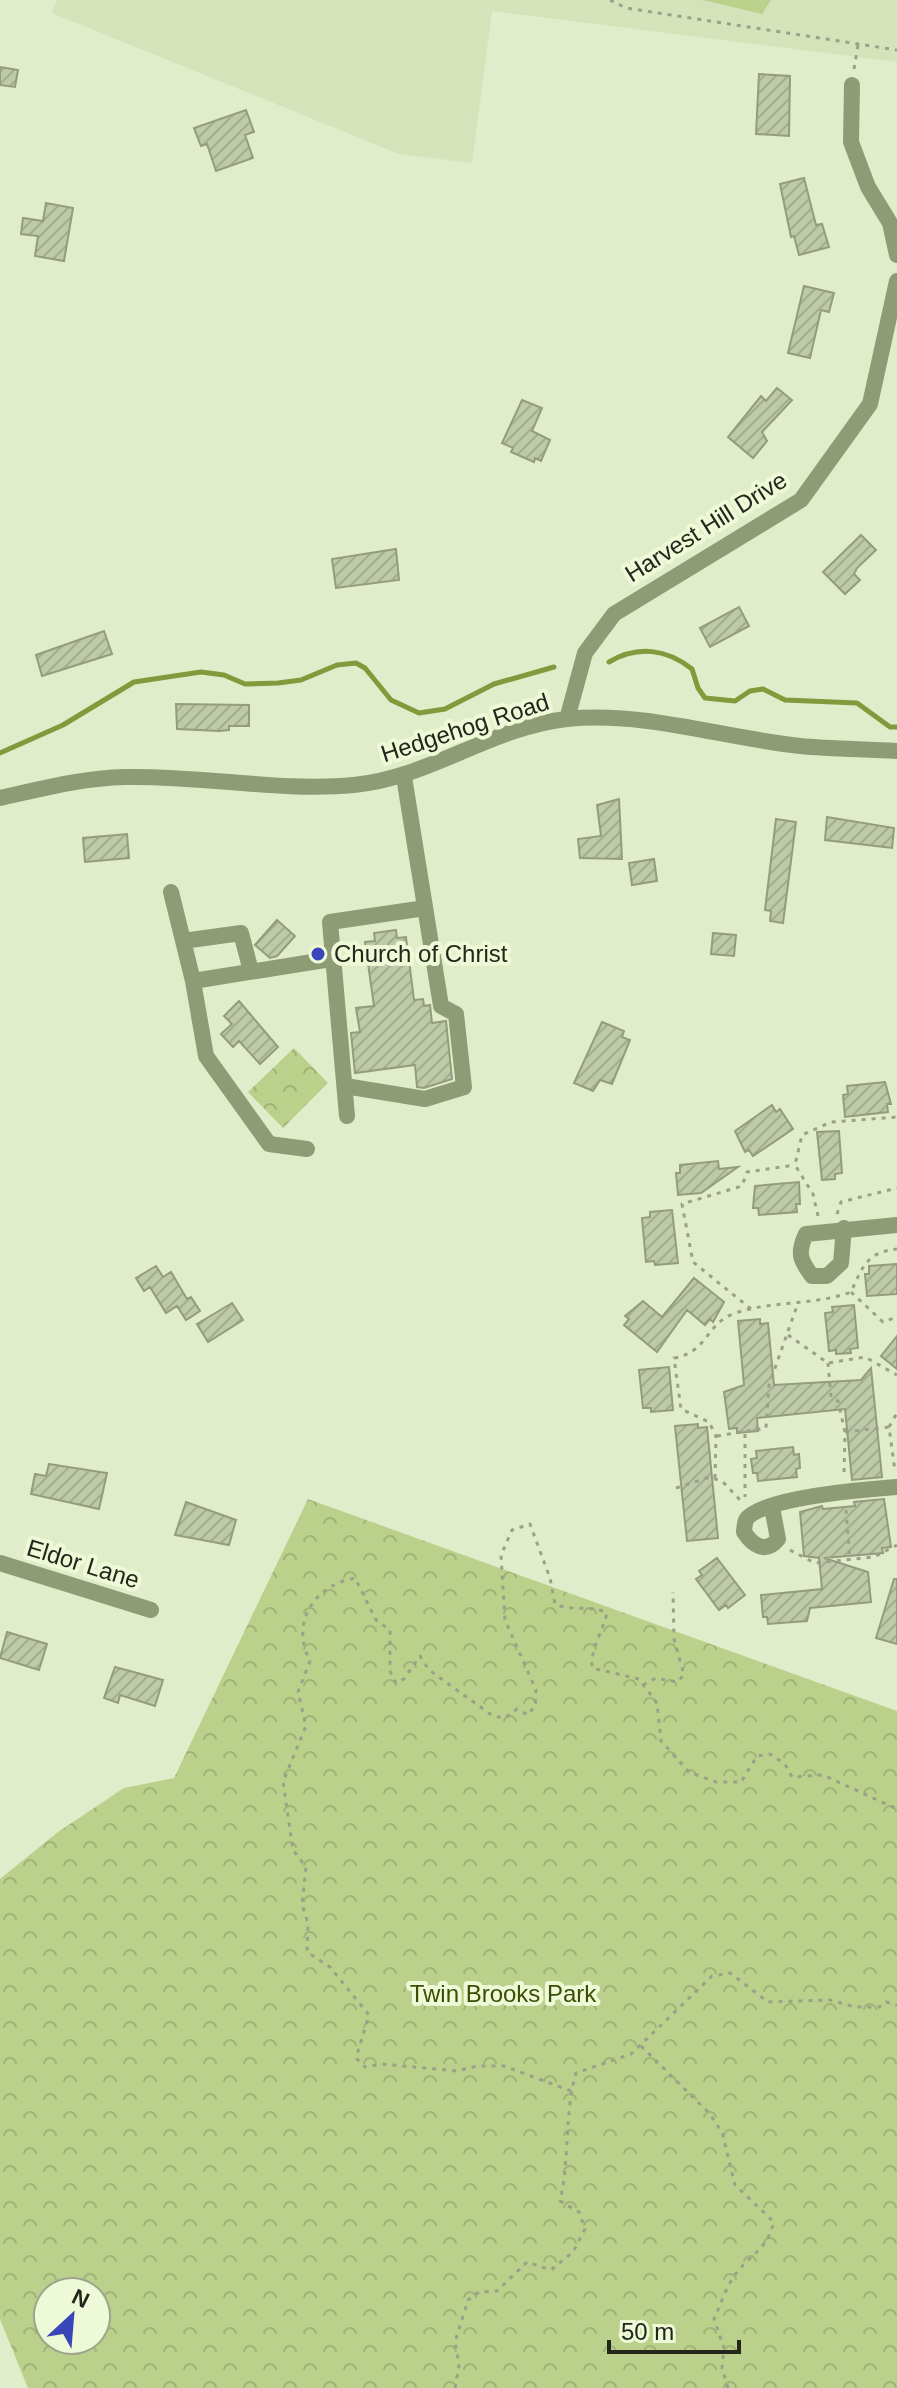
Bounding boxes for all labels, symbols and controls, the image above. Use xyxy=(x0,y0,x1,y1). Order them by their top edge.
street label: Harvest Hill Drive xyxy=(620,466,791,587)
street label: Hedgehog Road xyxy=(378,688,552,767)
place label: Church of Christ xyxy=(334,940,508,967)
marker: Church of Christ xyxy=(309,945,327,963)
street label: Eldor Lane xyxy=(24,1534,143,1593)
park label: Twin Brooks Park xyxy=(410,1980,597,2007)
north arrow xyxy=(32,2276,112,2356)
text: N xyxy=(68,2284,93,2313)
scale bar xyxy=(609,2304,739,2354)
text: 50 m xyxy=(621,2318,674,2345)

